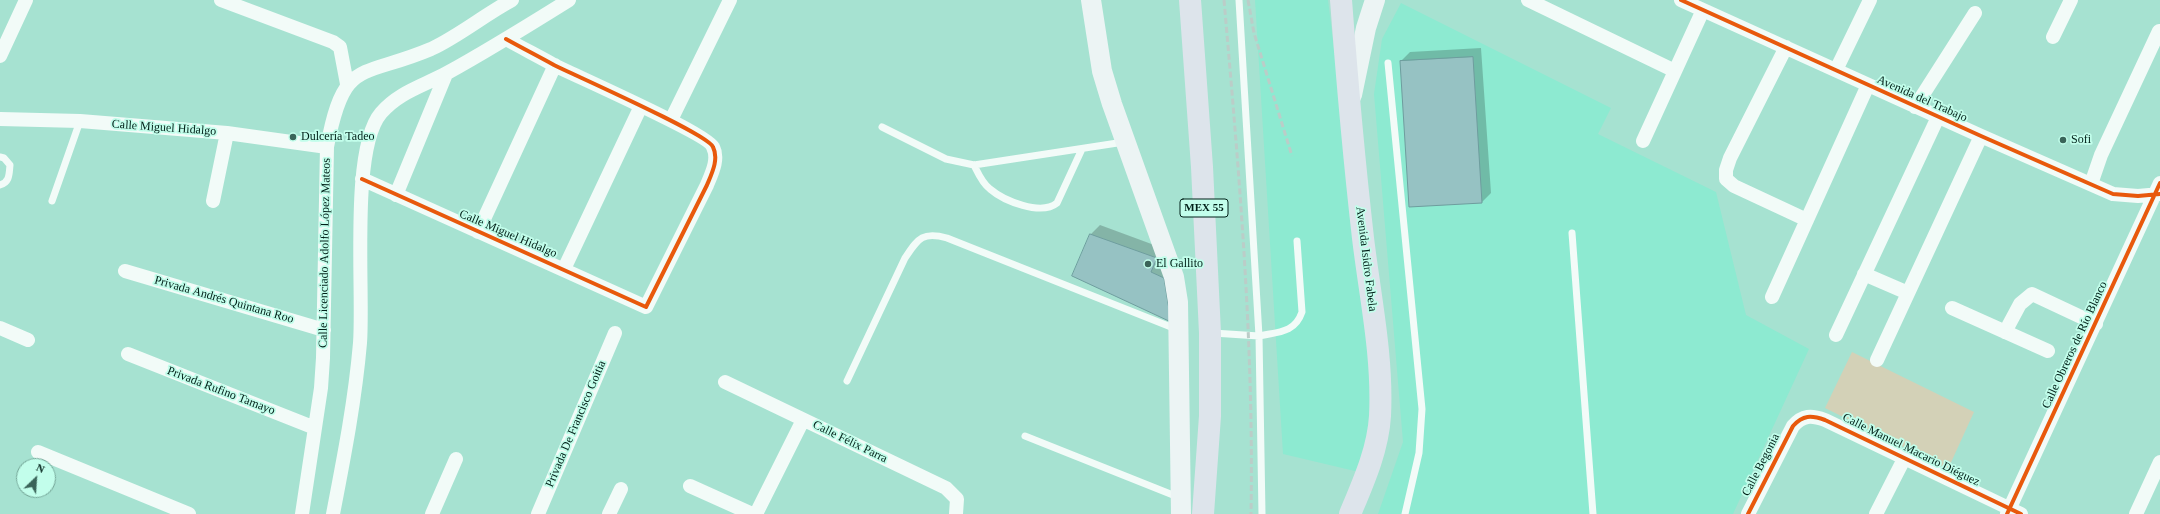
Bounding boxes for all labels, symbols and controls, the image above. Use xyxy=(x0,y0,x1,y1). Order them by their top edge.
street label: Avenida del Trabajo xyxy=(1875,73,1969,125)
street label: Calle Miguel Hidalgo xyxy=(111,117,217,139)
place label: Dulcería Tadeo xyxy=(301,130,374,144)
marker: Dulcería Tadeo xyxy=(288,132,298,142)
place label: Sofi xyxy=(2071,133,2091,147)
marker: Sofi xyxy=(2058,135,2068,145)
street label: Calle Licenciado Adolfo López Mateos xyxy=(316,158,334,348)
road number: MEX 55 xyxy=(1180,199,1228,217)
street label: Avenida Isidro Fabela xyxy=(1352,206,1380,312)
street label: Calle Miguel Hidalgo xyxy=(457,207,559,261)
place label: El Gallito xyxy=(1156,257,1203,271)
marker: El Gallito xyxy=(1143,259,1153,269)
street label: Privada Andrés Quintana Roo xyxy=(153,273,295,327)
street label: Calle Obreros de Río Blanco xyxy=(2039,279,2111,411)
street label: Privada De Francisco Goitia xyxy=(543,358,609,490)
street label: Privada Rufino Tamayo xyxy=(165,364,277,418)
street label: Calle Manuel Macario Diéguez xyxy=(1840,410,1982,490)
street label: Calle Félix Parra xyxy=(810,418,890,466)
street label: Calle Begonia xyxy=(1739,431,1783,499)
north arrow xyxy=(16,458,56,498)
text: N xyxy=(35,461,47,475)

